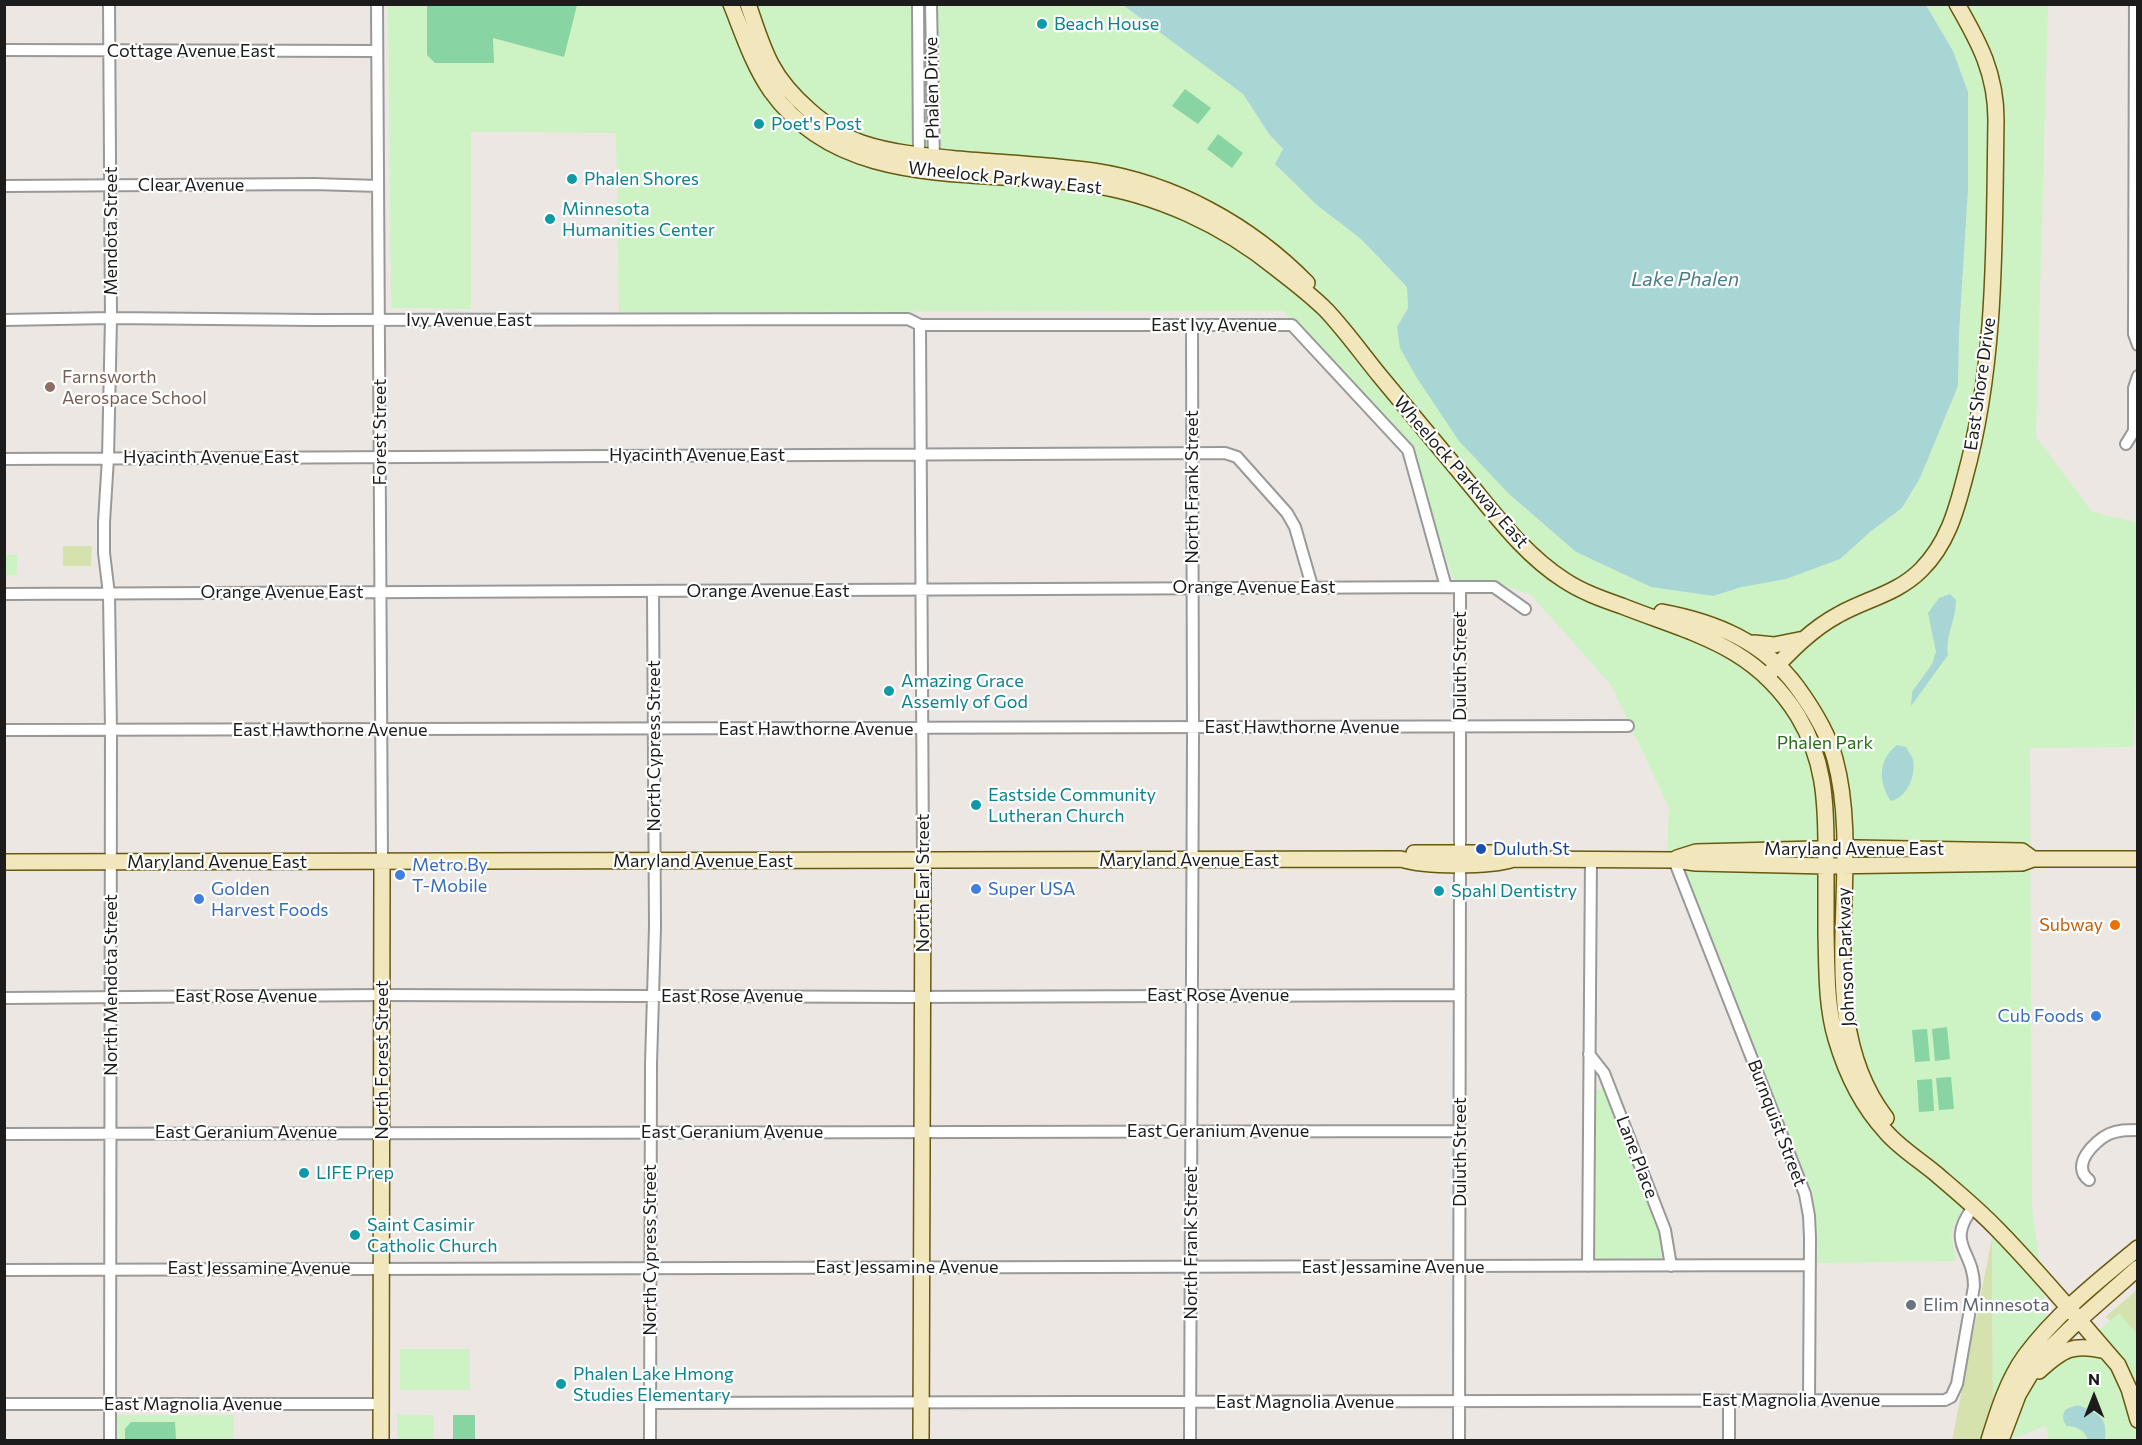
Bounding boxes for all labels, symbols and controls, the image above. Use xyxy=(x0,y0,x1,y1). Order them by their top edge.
place label: Beach House xyxy=(1054,13,1159,35)
marker: Beach House xyxy=(1035,17,1049,31)
street label: Phalen Drive xyxy=(920,37,944,139)
street label: Cottage Avenue East xyxy=(107,40,275,62)
place label: Poet's Post xyxy=(771,113,862,135)
marker: Poet's Post xyxy=(752,117,766,131)
street label: Wheelock Parkway East xyxy=(907,157,1103,199)
street label: Mendota Street xyxy=(100,166,122,296)
place label: Phalen Shores xyxy=(584,168,699,190)
marker: Phalen Shores xyxy=(565,172,579,186)
street label: Clear Avenue xyxy=(138,174,244,196)
place label: Minnesota Humanities Center xyxy=(562,198,715,240)
marker: Minnesota Humanities Center xyxy=(543,212,557,226)
water label: Lake Phalen xyxy=(1631,267,1739,291)
street label: Ivy Avenue East xyxy=(406,309,532,331)
street label: East Ivy Avenue xyxy=(1151,314,1277,336)
street label: East Shore Drive xyxy=(1960,316,2000,452)
place label: Farnsworth Aerospace School xyxy=(62,366,207,409)
street label: Forest Street xyxy=(369,379,391,485)
marker: Farnsworth Aerospace School xyxy=(43,380,57,394)
street label: Wheelock Parkway East xyxy=(1389,391,1533,553)
street label: North Frank Street xyxy=(1181,410,1203,564)
street label: Hyacinth Avenue East xyxy=(609,444,785,466)
street label: Hyacinth Avenue East xyxy=(123,446,299,468)
street label: Orange Avenue East xyxy=(1172,576,1336,598)
street label: Orange Avenue East xyxy=(686,580,850,602)
street label: Orange Avenue East xyxy=(200,581,364,603)
street label: Duluth Street xyxy=(1449,611,1471,721)
street label: North Cypress Street xyxy=(643,660,665,832)
place label: Amazing Grace Assemly of God xyxy=(901,670,1028,712)
marker: Amazing Grace Assemly of God xyxy=(882,684,896,698)
street label: East Hawthorne Avenue xyxy=(1204,716,1400,738)
street label: East Hawthorne Avenue xyxy=(718,718,914,740)
street label: East Hawthorne Avenue xyxy=(232,719,428,741)
park label: Phalen Park xyxy=(1777,732,1873,754)
place label: Eastside Community Lutheran Church xyxy=(988,784,1156,826)
marker: Eastside Community Lutheran Church xyxy=(969,798,983,812)
street label: North Earl Street xyxy=(912,814,934,952)
place label: Duluth St xyxy=(1493,838,1570,860)
street label: Maryland Avenue East xyxy=(1764,838,1944,860)
marker: Duluth St xyxy=(1474,842,1488,856)
street label: Maryland Avenue East xyxy=(1099,849,1279,871)
street label: Maryland Avenue East xyxy=(613,850,793,872)
street label: Maryland Avenue East xyxy=(127,851,307,873)
place label: Metro By T-Mobile xyxy=(412,854,488,896)
marker: Metro By T-Mobile xyxy=(393,868,407,882)
place label: Golden Harvest Foods xyxy=(211,878,328,920)
place label: Super USA xyxy=(988,878,1076,900)
place label: Spahl Dentistry xyxy=(1451,880,1577,902)
marker: Super USA xyxy=(969,882,983,896)
marker: Spahl Dentistry xyxy=(1432,884,1446,898)
street label: Johnson Parkway xyxy=(1833,887,1859,1027)
marker: Golden Harvest Foods xyxy=(192,892,206,906)
street label: North Mendota Street xyxy=(100,894,122,1076)
place label: Subway xyxy=(2039,914,2103,936)
marker: Subway xyxy=(2108,918,2122,932)
street label: North Forest Street xyxy=(371,980,393,1140)
street label: East Rose Avenue xyxy=(1147,984,1289,1006)
street label: East Rose Avenue xyxy=(175,985,317,1007)
street label: East Rose Avenue xyxy=(661,985,803,1007)
place label: Cub Foods xyxy=(1997,1005,2084,1027)
marker: Cub Foods xyxy=(2089,1009,2103,1023)
street label: Burnquist Street xyxy=(1743,1056,1811,1190)
street label: Duluth Street xyxy=(1449,1097,1471,1207)
street label: Lane Place xyxy=(1611,1113,1663,1201)
street label: East Geranium Avenue xyxy=(1127,1120,1309,1142)
street label: East Geranium Avenue xyxy=(155,1121,337,1143)
street label: East Geranium Avenue xyxy=(641,1121,823,1143)
place label: LIFE Prep xyxy=(316,1162,394,1184)
street label: North Cypress Street xyxy=(639,1164,661,1336)
marker: LIFE Prep xyxy=(297,1166,311,1180)
street label: North Frank Street xyxy=(1180,1166,1202,1320)
place label: Saint Casimir Catholic Church xyxy=(367,1214,498,1256)
marker: Saint Casimir Catholic Church xyxy=(348,1228,362,1242)
street label: East Jessamine Avenue xyxy=(815,1256,999,1278)
street label: East Jessamine Avenue xyxy=(1301,1256,1485,1278)
street label: East Jessamine Avenue xyxy=(167,1257,351,1279)
place label: Elim Minnesota xyxy=(1923,1294,2050,1316)
marker: Elim Minnesota xyxy=(1904,1298,1918,1312)
place label: Phalen Lake Hmong Studies Elementary xyxy=(573,1363,734,1406)
north arrow xyxy=(2064,1367,2124,1427)
text: N xyxy=(2088,1369,2100,1388)
marker: Phalen Lake Hmong Studies Elementary xyxy=(554,1377,568,1391)
street label: East Magnolia Avenue xyxy=(1702,1389,1880,1411)
street label: East Magnolia Avenue xyxy=(1216,1391,1394,1413)
street label: East Magnolia Avenue xyxy=(104,1393,282,1415)

